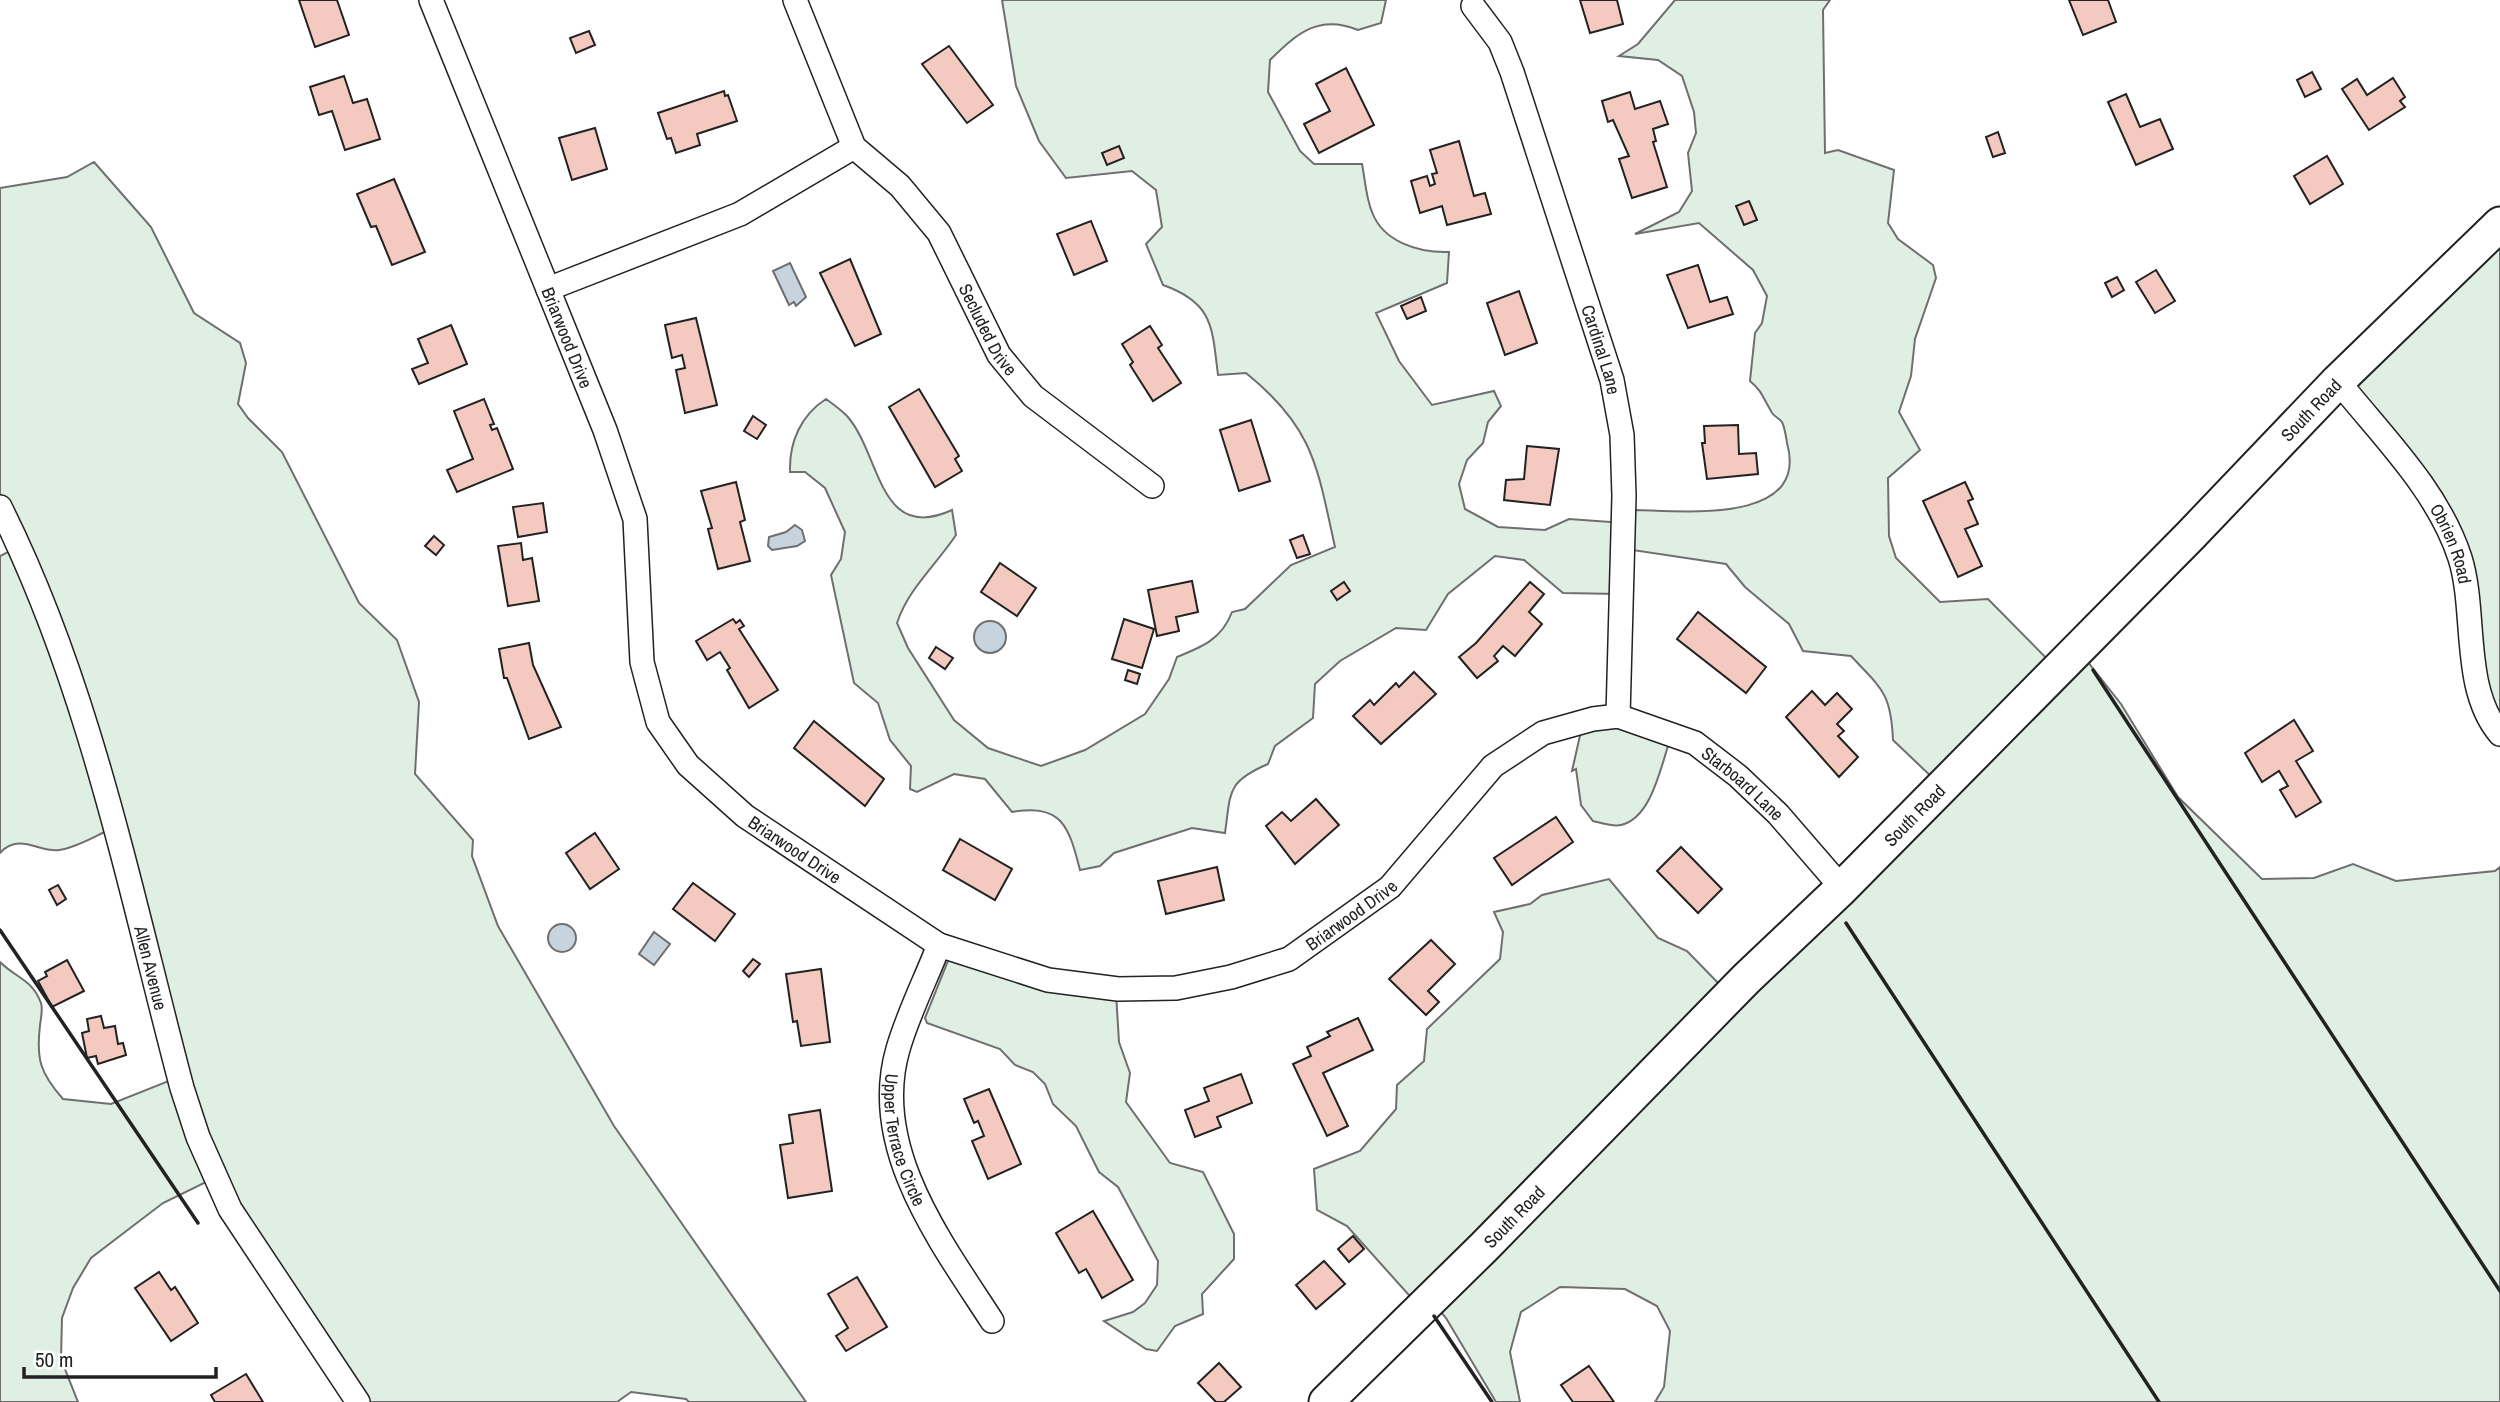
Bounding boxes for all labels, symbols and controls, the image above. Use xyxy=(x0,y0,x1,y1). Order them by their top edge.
street label: Secluded Drive xyxy=(953,279,1023,381)
street label: Briarwood Drive xyxy=(536,283,599,392)
street label: Cardinal Lane xyxy=(1576,301,1627,396)
street label: South Road xyxy=(2275,373,2347,447)
street label: Obrien Road xyxy=(2424,499,2478,585)
street label: Starboard Lane xyxy=(1697,740,1790,825)
street label: South Road xyxy=(1878,778,1950,852)
street label: Briarwood Drive xyxy=(744,809,846,889)
street label: Briarwood Drive xyxy=(1300,875,1403,956)
street label: Allen Avenue xyxy=(129,922,174,1013)
street label: Upper Terrace Circle xyxy=(879,1072,932,1210)
street label: South Road xyxy=(1478,1180,1550,1253)
scale bar xyxy=(24,1336,217,1380)
text: 50 m xyxy=(35,1345,73,1374)

